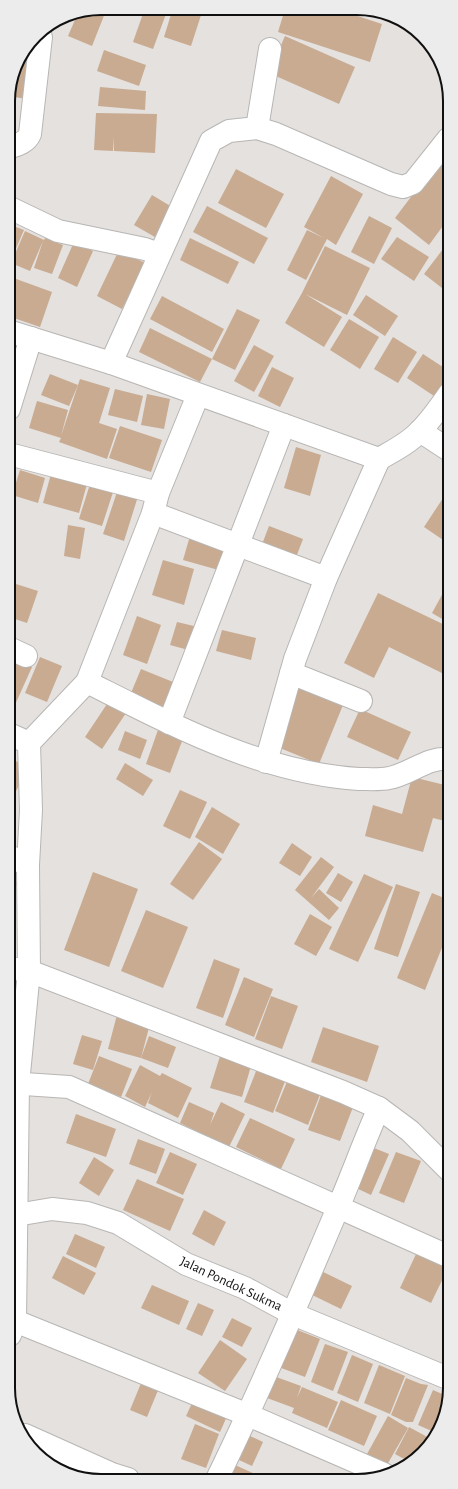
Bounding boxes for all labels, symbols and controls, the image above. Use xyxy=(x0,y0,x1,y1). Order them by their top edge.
street label: Jalan Pondok Sukma xyxy=(178,1254,285,1314)

